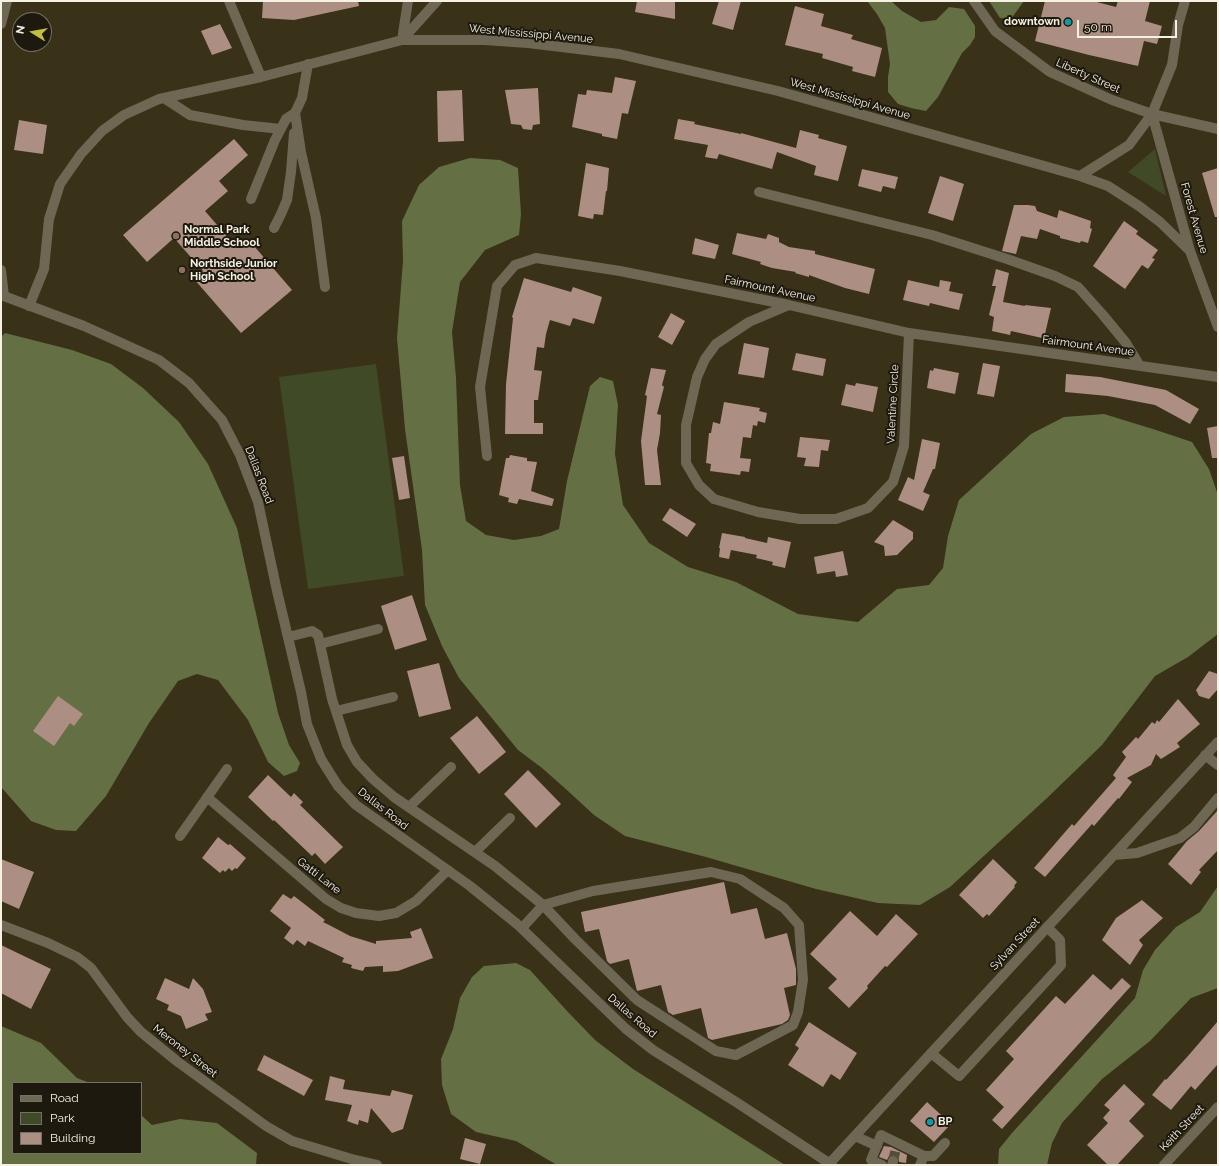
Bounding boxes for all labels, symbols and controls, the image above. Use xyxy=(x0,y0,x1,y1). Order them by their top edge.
north arrow xyxy=(12,12,52,52)
scale bar xyxy=(1079,12,1179,38)
place label: downtown xyxy=(1004,15,1060,29)
marker: downtown xyxy=(1063,17,1073,27)
text: 50 m xyxy=(1084,20,1112,34)
street label: West Mississippi Avenue xyxy=(468,22,594,46)
text: N xyxy=(14,24,28,35)
street label: Liberty Street xyxy=(1054,56,1122,96)
street label: West Mississippi Avenue xyxy=(788,75,912,123)
street label: Forest Avenue xyxy=(1178,181,1210,255)
place label: Normal Park Middle School xyxy=(184,223,260,249)
marker: Normal Park Middle School xyxy=(171,231,181,241)
place label: Northside Junior High School xyxy=(190,257,277,283)
marker: Northside Junior High School xyxy=(177,265,187,275)
street label: Fairmount Avenue xyxy=(723,273,817,305)
street label: Fairmount Avenue xyxy=(1041,333,1135,359)
street label: Valentine Circle xyxy=(884,364,902,444)
street label: Dallas Road xyxy=(242,444,276,506)
street label: Dallas Road xyxy=(355,785,411,833)
street label: Gatti Lane xyxy=(295,855,343,897)
street label: Sylvan Street xyxy=(987,915,1043,973)
street label: Dallas Road xyxy=(605,991,659,1041)
street label: Meroney Street xyxy=(150,1022,220,1080)
legend xyxy=(12,1082,142,1154)
text: Road xyxy=(50,1091,79,1105)
street label: Keith Street xyxy=(1157,1102,1207,1154)
text: Park xyxy=(50,1111,75,1125)
place label: BP xyxy=(938,1115,952,1129)
marker: BP xyxy=(925,1117,935,1127)
text: Building xyxy=(50,1131,96,1145)

